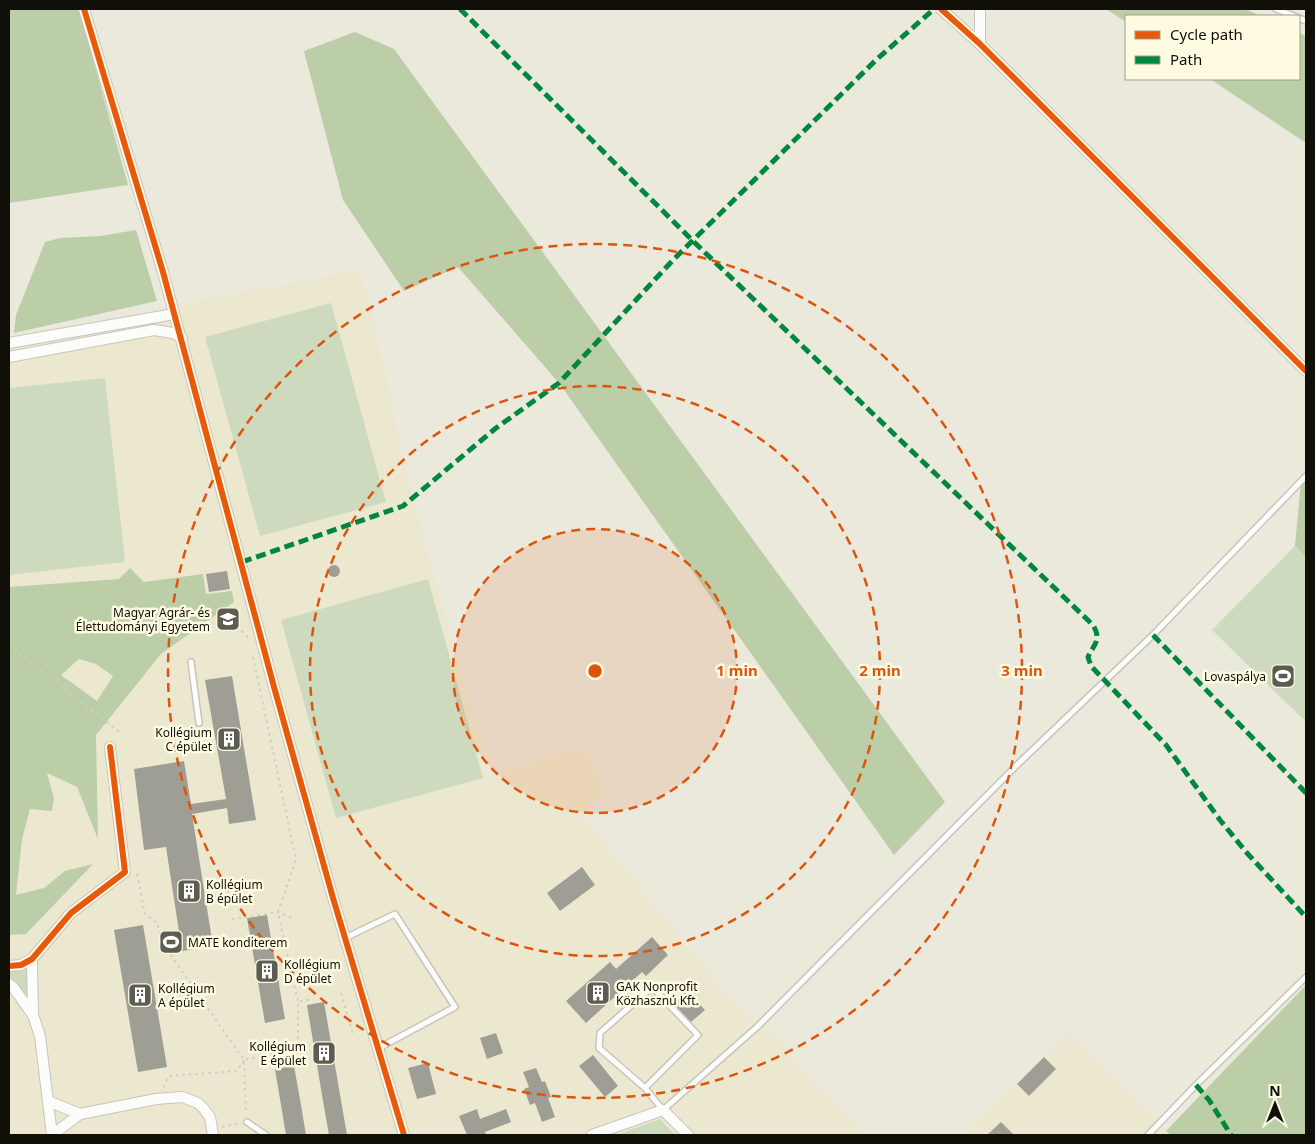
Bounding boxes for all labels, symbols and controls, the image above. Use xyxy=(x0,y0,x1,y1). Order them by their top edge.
legend xyxy=(1125,15,1300,80)
text: Cycle path xyxy=(1170,24,1243,44)
text: Path xyxy=(1170,49,1202,69)
place label: Magyar Agrár- és Élettudományi Egyetem xyxy=(76,604,210,635)
school or university icon: Magyar Agrár- és Élettudományi Egyetem xyxy=(215,606,241,632)
text: 1 min xyxy=(716,660,758,680)
text: 2 min xyxy=(859,660,901,680)
text: 3 min xyxy=(1001,660,1043,680)
centre of rings xyxy=(586,662,604,680)
sports icon: Lovaspálya xyxy=(1270,663,1296,689)
place label: Lovaspálya xyxy=(1204,668,1266,685)
place label: Kollégium C épület xyxy=(155,724,213,755)
building icon: Kollégium C épület xyxy=(216,726,242,752)
place label: Kollégium B épület xyxy=(206,876,263,907)
building icon: Kollégium B épület xyxy=(176,878,202,904)
sports icon: MATE konditerem xyxy=(158,929,184,955)
place label: MATE konditerem xyxy=(188,934,288,951)
place label: Kollégium D épület xyxy=(284,956,341,987)
building icon: Kollégium D épület xyxy=(254,958,280,984)
place label: GAK Nonprofit Közhasznú Kft. xyxy=(616,978,699,1009)
place label: Kollégium A épület xyxy=(158,980,215,1011)
building icon: GAK Nonprofit Közhasznú Kft. xyxy=(585,980,611,1006)
building icon: Kollégium A épület xyxy=(127,982,153,1008)
place label: Kollégium E épület xyxy=(249,1038,307,1069)
building icon: Kollégium E épület xyxy=(311,1040,337,1066)
north arrow xyxy=(1250,1079,1300,1129)
text: N xyxy=(1269,1081,1281,1100)

